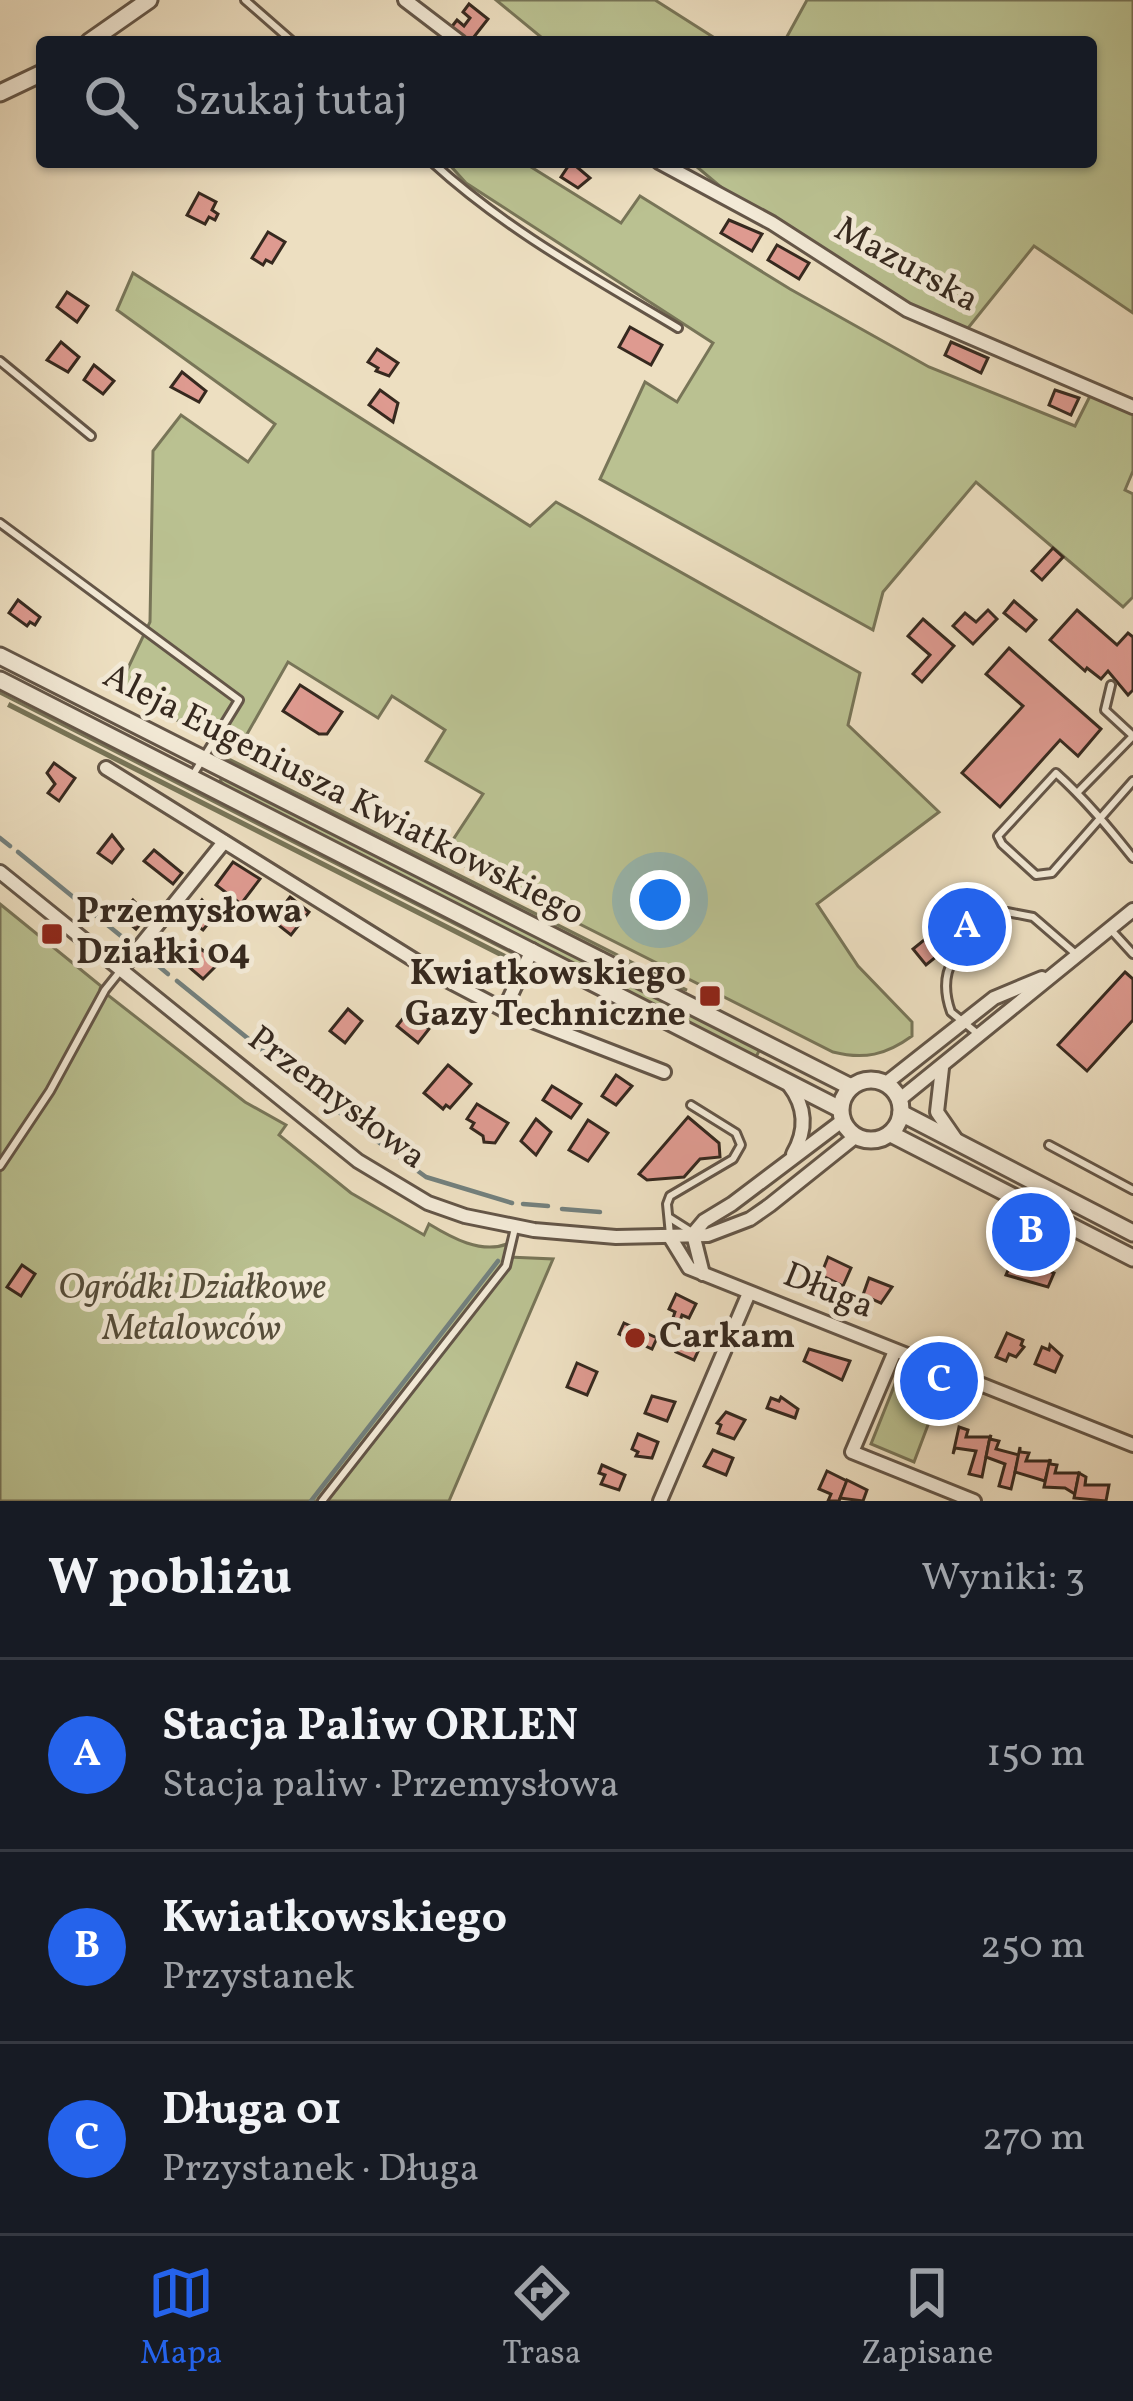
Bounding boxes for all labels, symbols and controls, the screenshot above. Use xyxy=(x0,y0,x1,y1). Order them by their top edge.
search box xyxy=(36,36,1097,168)
icon: search xyxy=(78,69,144,135)
text: Szukaj tutaj xyxy=(174,71,408,134)
street label: Mazurska xyxy=(825,206,987,326)
street label: Aleja Eugeniusza Kwiatkowskiego xyxy=(94,653,592,939)
your location xyxy=(630,870,690,930)
pin: A xyxy=(928,882,1006,972)
place label: Przemysłowa Działki 04 xyxy=(76,888,303,979)
marker: Przemysłowa Działki 04 xyxy=(39,921,65,947)
place label: Kwiatkowskiego Gazy Techniczne xyxy=(405,950,686,1041)
marker: Kwiatkowskiego Gazy Techniczne xyxy=(697,983,723,1009)
street label: Przemysłowa xyxy=(236,1015,436,1183)
pin: B xyxy=(992,1187,1070,1277)
street label: Długa xyxy=(775,1251,881,1333)
park label: Ogródki Działkowe Metalowców xyxy=(58,1264,326,1355)
place label: Carkam xyxy=(659,1313,795,1363)
marker: Carkam xyxy=(622,1325,648,1351)
pin: C xyxy=(900,1336,978,1426)
text: W pobliżu xyxy=(48,1544,292,1615)
text: Wyniki: 3 xyxy=(921,1552,1085,1606)
text: Stacja Paliw ORLEN xyxy=(162,1696,578,1759)
text: A xyxy=(73,1728,101,1782)
text: 150 m xyxy=(986,1728,1085,1782)
text: Stacja paliw · Przemysłowa xyxy=(162,1759,619,1813)
text: Kwiatkowskiego xyxy=(162,1888,507,1951)
text: B xyxy=(74,1920,100,1974)
text: 250 m xyxy=(980,1920,1085,1974)
text: Przystanek xyxy=(162,1951,354,2005)
text: Długa 01 xyxy=(162,2080,342,2143)
text: C xyxy=(74,2112,100,2166)
text: 270 m xyxy=(982,2112,1085,2166)
text: Przystanek · Długa xyxy=(162,2143,479,2197)
tab: Mapa xyxy=(140,2260,222,2378)
tab: Trasa xyxy=(502,2260,581,2378)
tab: Zapisane xyxy=(861,2260,993,2378)

